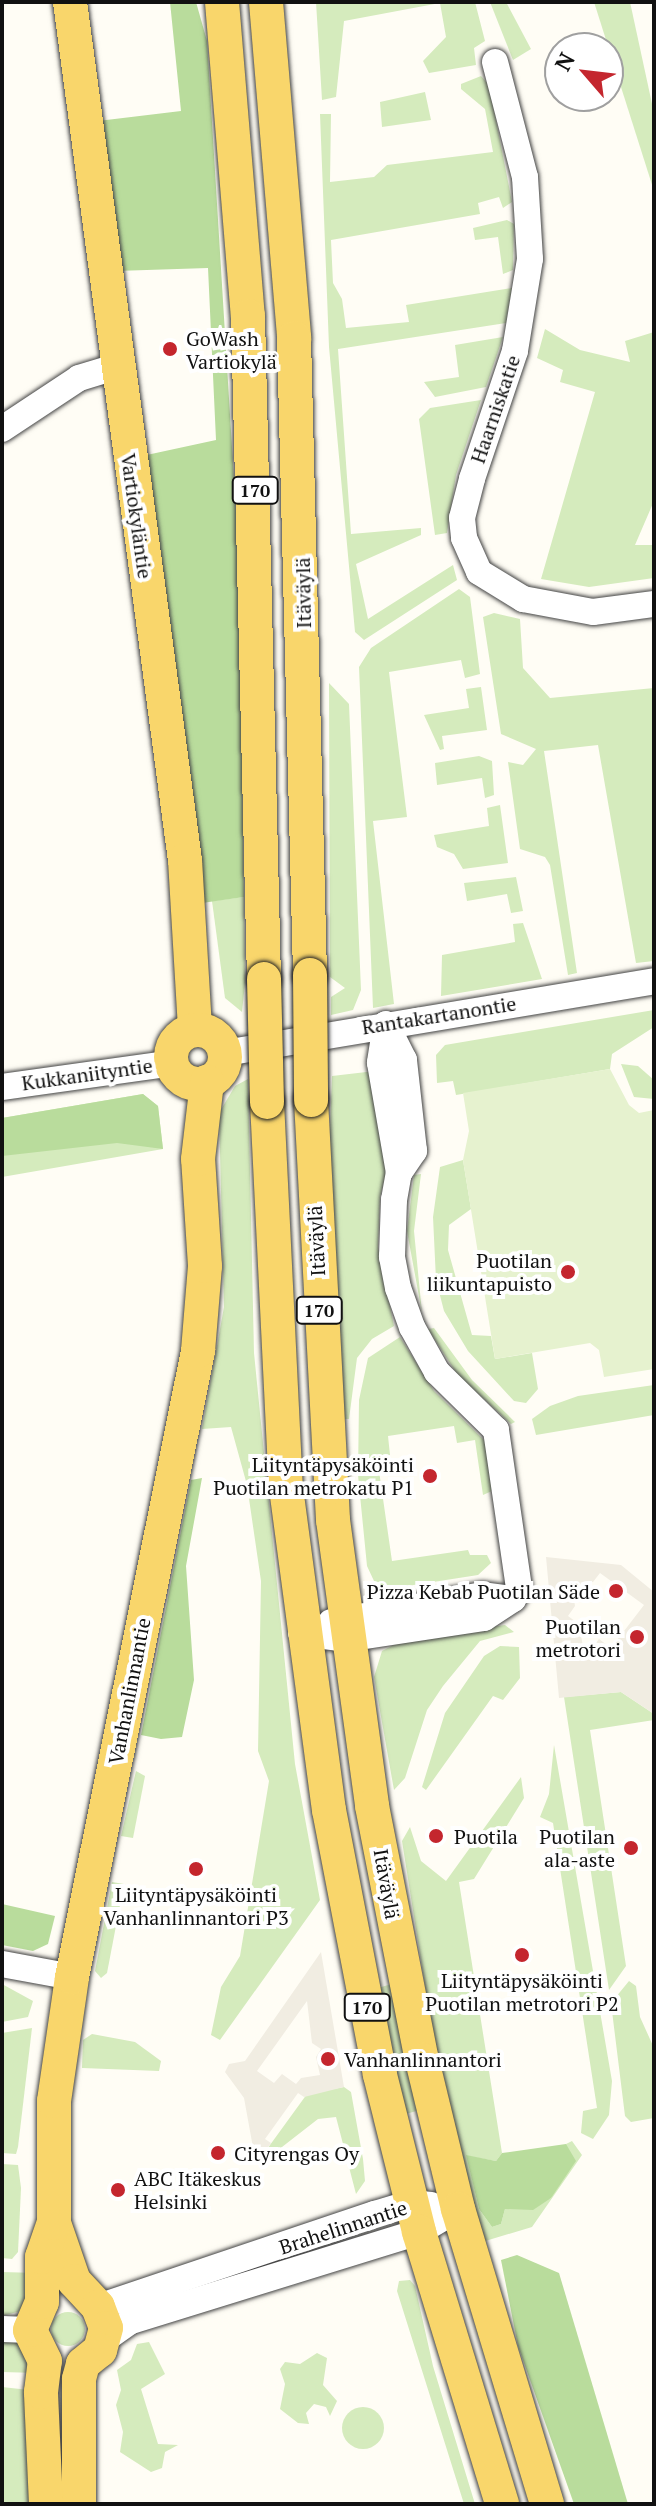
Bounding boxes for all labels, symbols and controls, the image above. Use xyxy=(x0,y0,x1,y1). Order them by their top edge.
north arrow xyxy=(544,32,624,112)
text: N xyxy=(547,47,581,76)
place label: GoWash Vartiokylä xyxy=(186,326,277,373)
marker: GoWash Vartiokylä xyxy=(161,340,179,358)
street label: Haarniskatie xyxy=(465,352,525,466)
street label: Vartiokyläntie xyxy=(116,452,158,580)
road number: 170 xyxy=(231,476,279,504)
street label: Itäväylä xyxy=(290,557,316,629)
street label: Rantakartanontie xyxy=(360,991,518,1039)
street label: Kukkaniityntie xyxy=(20,1053,154,1095)
street label: Itäväylä xyxy=(302,1205,330,1277)
place label: Puotilan liikuntapuisto xyxy=(427,1248,552,1295)
marker: Puotilan liikuntapuisto xyxy=(559,1263,577,1281)
road number: 170 xyxy=(295,1296,343,1324)
place label: Liityntäpysäköinti Puotilan metrokatu P1 xyxy=(213,1452,414,1499)
marker: Liityntäpysäköinti Puotilan metrokatu P1 xyxy=(421,1467,439,1485)
place label: Pizza Kebab Puotilan Säde xyxy=(367,1579,600,1603)
marker: Pizza Kebab Puotilan Säde xyxy=(607,1582,625,1600)
place label: Puotilan metrotori xyxy=(536,1614,621,1661)
street label: Vanhanlinnantie xyxy=(103,1616,155,1766)
marker: Puotilan metrotori xyxy=(628,1628,646,1646)
place label: Puotila xyxy=(454,1824,518,1848)
place label: Puotilan ala-aste xyxy=(539,1824,615,1871)
marker: Puotila xyxy=(425,1825,447,1847)
marker: Puotilan ala-aste xyxy=(622,1839,640,1857)
street label: Itäväylä xyxy=(369,1847,405,1921)
marker: Liityntäpysäköinti Vanhanlinnantori P3 xyxy=(187,1860,205,1878)
place label: Liityntäpysäköinti Vanhanlinnantori P3 xyxy=(103,1882,289,1929)
marker: Liityntäpysäköinti Puotilan metrotori P2 xyxy=(513,1946,531,1964)
place label: Liityntäpysäköinti Puotilan metrotori P2 xyxy=(425,1968,619,2015)
road number: 170 xyxy=(343,1993,391,2021)
place label: Vanhanlinnantori xyxy=(344,2047,502,2071)
marker: Vanhanlinnantori xyxy=(319,2050,337,2068)
place label: Cityrengas Oy xyxy=(234,2141,359,2165)
marker: Cityrengas Oy xyxy=(209,2144,227,2162)
place label: ABC Itäkeskus Helsinki xyxy=(134,2166,262,2213)
marker: ABC Itäkeskus Helsinki xyxy=(109,2181,127,2199)
street label: Brahelinnantie xyxy=(276,2195,410,2259)

